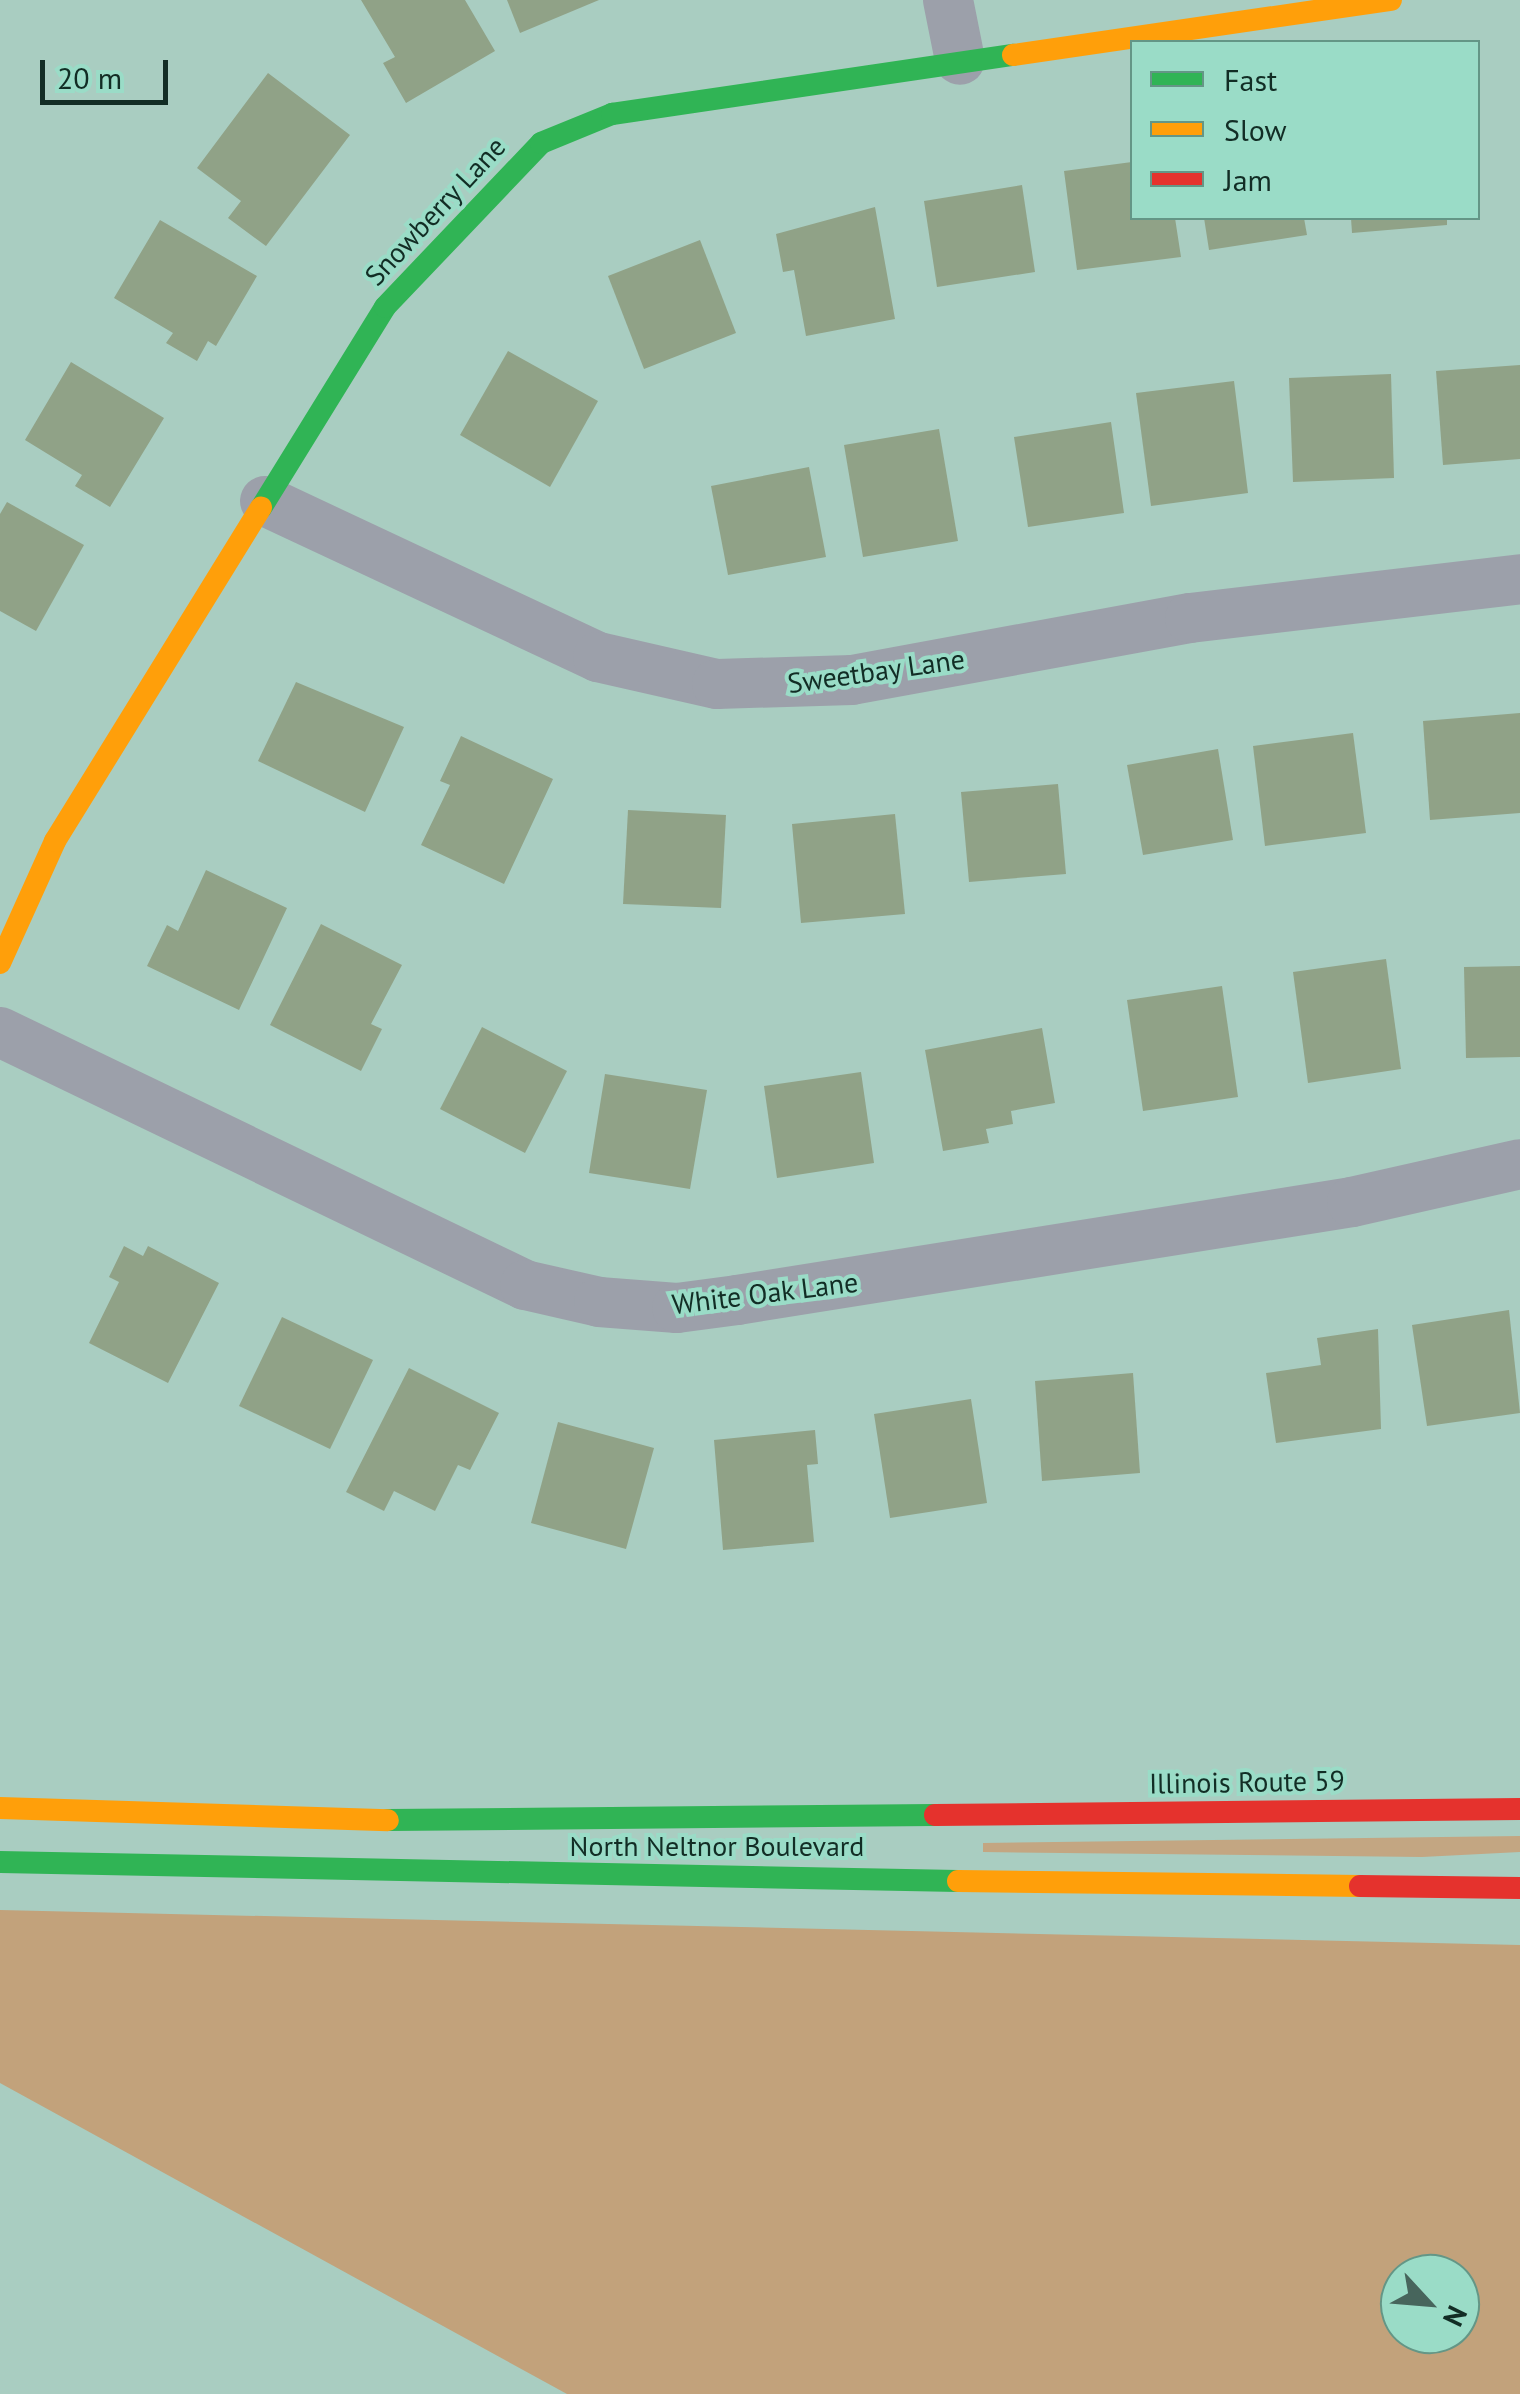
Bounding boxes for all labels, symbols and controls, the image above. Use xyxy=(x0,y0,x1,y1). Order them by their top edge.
scale bar xyxy=(45,40,172,102)
legend xyxy=(1130,40,1480,220)
text: 20 m xyxy=(57,58,122,97)
text: Fast xyxy=(1224,60,1277,99)
text: Slow xyxy=(1224,110,1287,149)
street label: Snowberry Lane xyxy=(357,129,513,293)
text: Jam xyxy=(1224,160,1272,199)
street label: Sweetbay Lane xyxy=(785,642,967,700)
street label: White Oak Lane xyxy=(670,1265,860,1321)
street label: Illinois Route 59 xyxy=(1149,1763,1345,1801)
street label: North Neltnor Boulevard xyxy=(570,1829,864,1863)
north arrow xyxy=(1380,2254,1480,2354)
text: N xyxy=(1435,2300,1476,2333)

